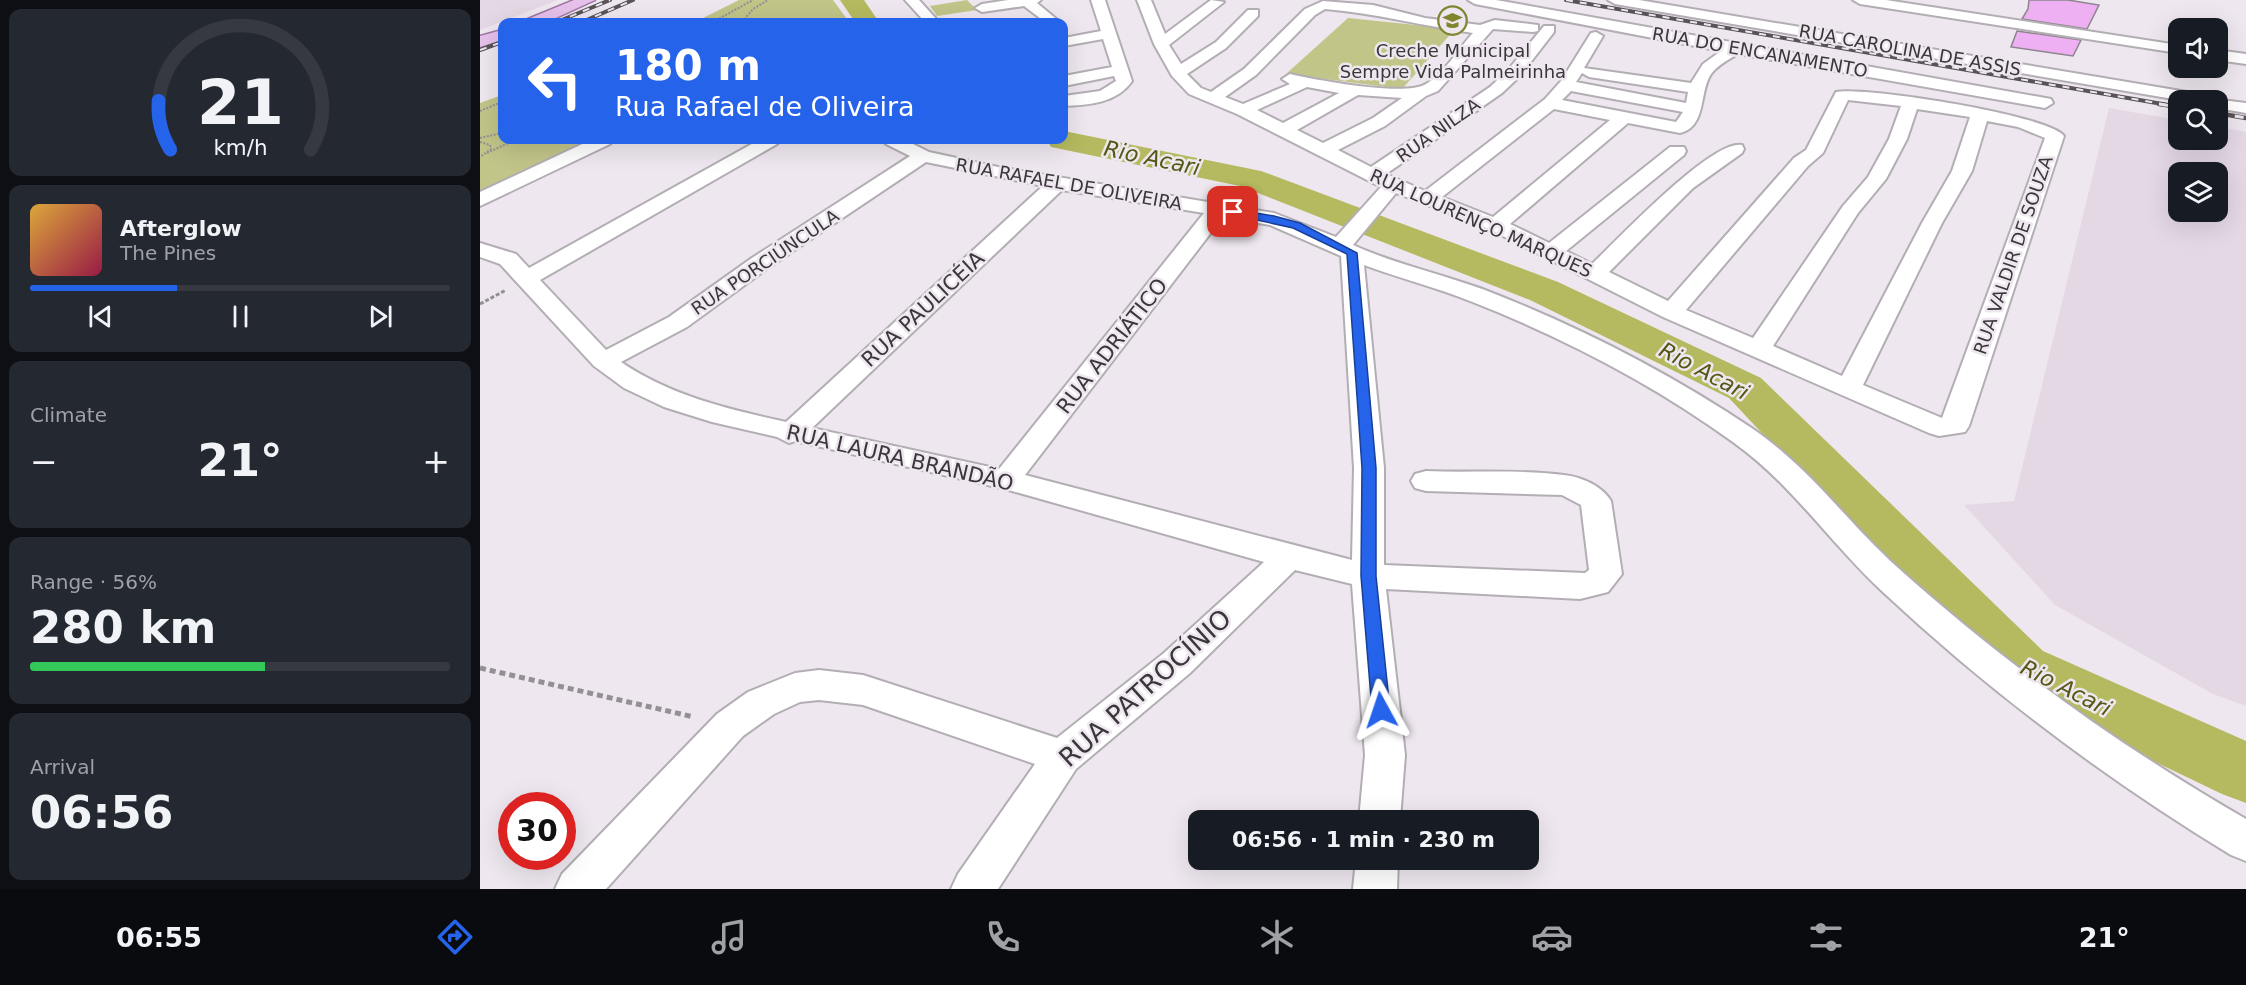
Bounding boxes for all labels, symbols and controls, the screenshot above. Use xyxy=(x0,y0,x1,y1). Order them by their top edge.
school or university icon: Creche Municipal Sempre Vida Palmeirinha xyxy=(1437,5,1469,37)
map controls xyxy=(2168,18,2228,222)
button: sound xyxy=(2168,18,2228,78)
street label: RUA CAROLINA DE ASSIS xyxy=(1797,20,2023,80)
street label: RUA DO ENCANAMENTO xyxy=(1651,23,1869,81)
place label: Creche Municipal Sempre Vida Palmeirinha xyxy=(1340,40,1566,82)
text: 180 m xyxy=(615,41,761,90)
icon: left xyxy=(516,42,594,120)
text: 21 xyxy=(197,66,283,139)
button: search xyxy=(2168,90,2228,150)
text: Rua Rafael de Oliveira xyxy=(615,91,915,122)
street label: RUA NILZA xyxy=(1392,93,1484,166)
text: km/h xyxy=(213,135,267,160)
water label: Rio Acari xyxy=(1102,136,1202,180)
street label: RUA VALDIR DE SOUZA xyxy=(1969,152,2057,357)
street label: RUA RAFAEL DE OLIVEIRA xyxy=(954,154,1184,214)
button: layers xyxy=(2168,162,2228,222)
street label: RUA LOURENÇO MARQUES xyxy=(1367,164,1595,282)
pin xyxy=(1207,186,1258,237)
icon: arrive xyxy=(1216,195,1249,228)
street label: RUA PORCIÚNCULA xyxy=(687,204,843,319)
text: Afterglow xyxy=(120,216,242,241)
text: The Pines xyxy=(120,241,216,265)
street label: RUA PAULICÉIA xyxy=(856,245,990,372)
street label: RUA ADRIÁTICO xyxy=(1051,273,1172,419)
icon: previous xyxy=(84,300,117,333)
icon: pause xyxy=(224,300,257,333)
icon: next xyxy=(364,300,397,333)
water label: Rio Acari xyxy=(1655,337,1753,405)
text: Climate xyxy=(30,403,107,427)
street label: RUA LAURA BRANDÃO xyxy=(784,418,1016,496)
text: 21° xyxy=(197,434,283,487)
text: − xyxy=(30,442,58,481)
text: + xyxy=(422,442,450,481)
text: Range · 56% xyxy=(30,570,157,594)
text: 280 km xyxy=(30,601,216,654)
street label: RUA PATROCÍNIO xyxy=(1052,602,1237,773)
water label: Rio Acari xyxy=(2017,655,2115,721)
position arrow xyxy=(1349,678,1413,742)
text: Arrival xyxy=(30,755,95,779)
text: 06:56 xyxy=(30,786,173,839)
speed limit sign: 30 xyxy=(498,792,576,870)
text: 06:56 · 1 min · 230 m xyxy=(1232,827,1495,852)
icon: directions xyxy=(434,916,476,958)
icon: music xyxy=(708,916,750,958)
icon: phone xyxy=(982,916,1024,958)
icon: climate xyxy=(1256,916,1298,958)
icon: car xyxy=(1531,916,1573,958)
icon: filters xyxy=(1805,916,1847,958)
text: 06:55 xyxy=(116,922,202,953)
text: 21° xyxy=(2079,922,2130,953)

